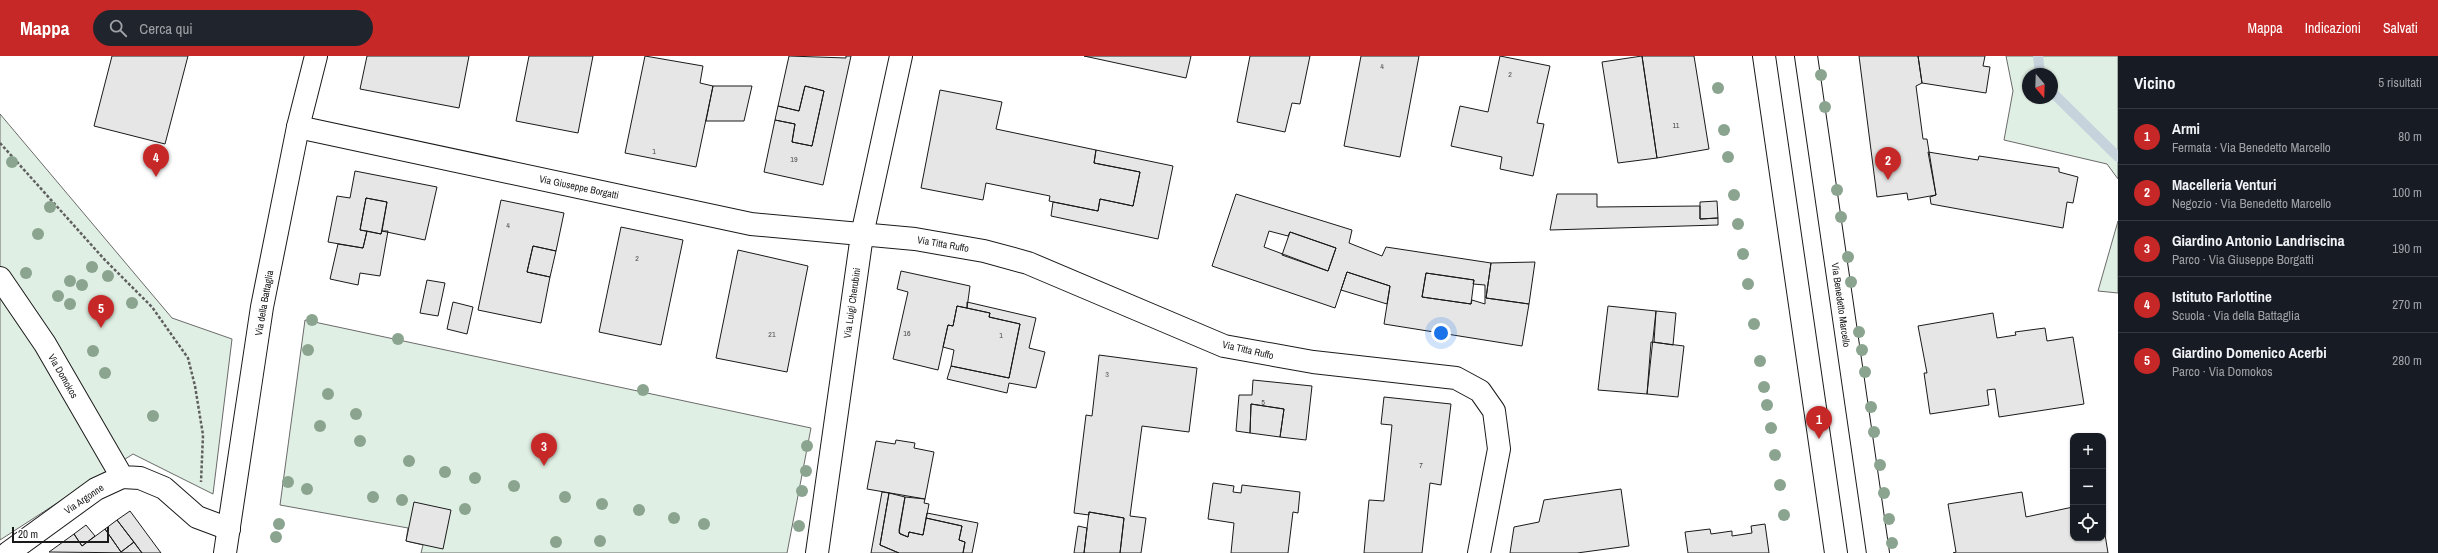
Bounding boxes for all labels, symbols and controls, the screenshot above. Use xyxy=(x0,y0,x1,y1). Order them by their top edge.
search box xyxy=(93,10,373,46)
text: Mappa xyxy=(20,15,69,41)
icon: search xyxy=(107,17,129,39)
text: Cerca qui xyxy=(139,18,193,39)
text: Mappa xyxy=(2248,19,2283,37)
text: Indicazioni xyxy=(2305,19,2361,37)
text: Salvati xyxy=(2383,19,2418,37)
house number: 4 xyxy=(1380,61,1384,71)
north arrow xyxy=(2022,68,2058,104)
house number: 2 xyxy=(1508,69,1512,79)
text: Vicino xyxy=(2134,71,2176,94)
text: 5 risultati xyxy=(2378,74,2422,91)
text: Armi xyxy=(2172,118,2200,139)
house number: 11 xyxy=(1673,120,1680,130)
text: 1 xyxy=(2144,128,2150,145)
text: 80 m xyxy=(2398,128,2422,145)
text: Fermata · Via Benedetto Marcello xyxy=(2172,139,2331,156)
pin: 4 xyxy=(143,144,169,177)
house number: 1 xyxy=(652,146,656,156)
pin: 2 xyxy=(1875,147,1901,180)
house number: 19 xyxy=(790,154,798,164)
street label: Via Giuseppe Borgatti xyxy=(538,172,620,202)
text: Macelleria Venturi xyxy=(2172,174,2276,195)
text: 2 xyxy=(2144,184,2150,201)
text: 100 m xyxy=(2392,184,2422,201)
text: Negozio · Via Benedetto Marcello xyxy=(2172,195,2331,212)
house number: 4 xyxy=(506,220,510,230)
text: Giardino Antonio Landriscina xyxy=(2172,230,2344,251)
street label: Via Titta Ruffo xyxy=(916,233,970,255)
text: 3 xyxy=(2144,240,2150,257)
text: 190 m xyxy=(2392,240,2422,257)
text: Parco · Via Giuseppe Borgatti xyxy=(2172,251,2314,268)
house number: 2 xyxy=(635,253,639,263)
street label: Via Benedetto Marcello xyxy=(1829,262,1853,348)
street label: Via Luigi Cherubini xyxy=(841,267,863,339)
street label: Via della Battaglia xyxy=(252,269,276,337)
text: Istituto Farlottine xyxy=(2172,286,2272,307)
pin: 5 xyxy=(88,295,114,328)
text: 4 xyxy=(2144,296,2150,313)
text: 270 m xyxy=(2392,296,2422,313)
text: Scuola · Via della Battaglia xyxy=(2172,307,2300,324)
your location xyxy=(1431,323,1451,343)
house number: 16 xyxy=(903,328,911,338)
house number: 21 xyxy=(768,329,776,339)
house number: 1 xyxy=(999,330,1003,340)
street label: Via Titta Ruffo xyxy=(1221,338,1275,362)
text: Giardino Domenico Acerbi xyxy=(2172,342,2327,363)
street label: Via Domokos xyxy=(45,351,81,401)
text: 5 xyxy=(2144,352,2150,369)
text: 280 m xyxy=(2392,352,2422,369)
text: Parco · Via Domokos xyxy=(2172,363,2273,380)
house number: 3 xyxy=(1105,369,1109,379)
house number: 5 xyxy=(1261,397,1265,407)
pin: 1 xyxy=(1806,406,1832,439)
pin: 3 xyxy=(531,433,557,466)
map controls xyxy=(2070,433,2106,541)
button: + xyxy=(2070,433,2106,469)
house number: 7 xyxy=(1419,460,1423,470)
button: − xyxy=(2070,469,2106,505)
street label: Via Argonne xyxy=(62,481,107,517)
button: locate xyxy=(2070,505,2106,541)
scale bar xyxy=(12,525,109,544)
text: 20 m xyxy=(18,527,38,541)

